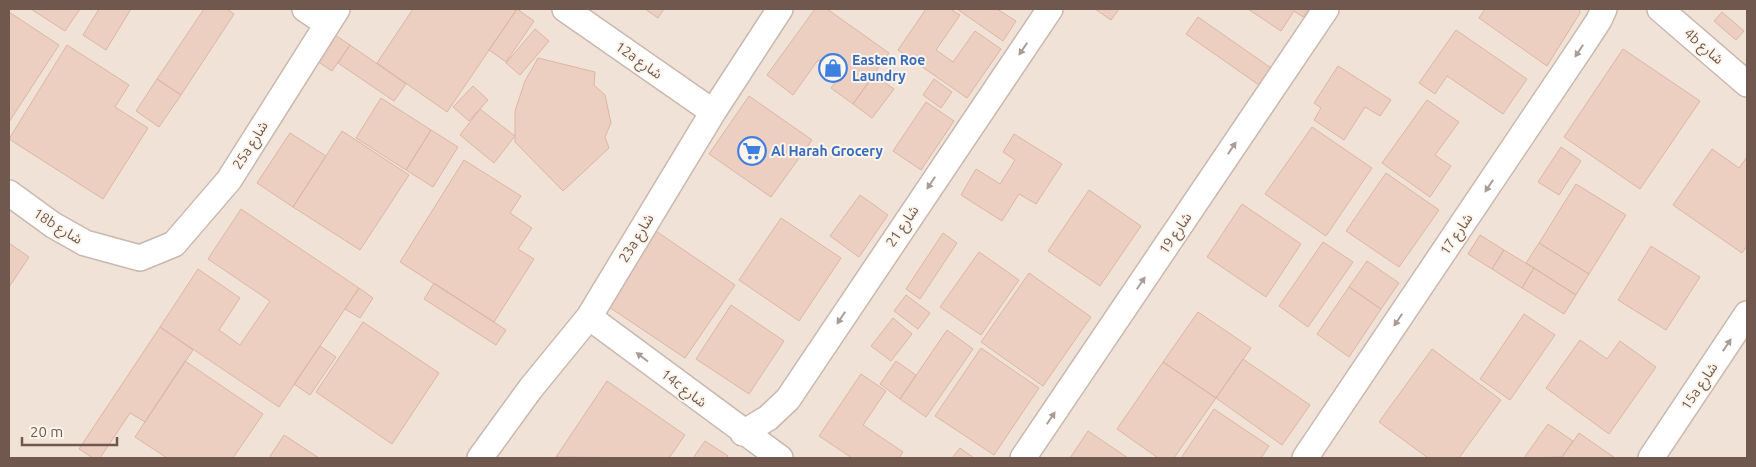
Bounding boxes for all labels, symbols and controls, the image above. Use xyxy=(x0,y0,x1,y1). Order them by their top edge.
street label: 4b شارع xyxy=(1679,25,1727,70)
street label: 12a شارع xyxy=(611,38,666,84)
one-way arrow xyxy=(1018,42,1028,56)
one-way arrow xyxy=(1574,44,1584,57)
place label: Easten Roe Laundry xyxy=(852,52,925,84)
shop icon: Easten Roe Laundry xyxy=(818,53,848,83)
street label: 25a شارع xyxy=(229,118,274,174)
supermarket icon: Al Harah Grocery xyxy=(737,136,767,166)
one-way arrow xyxy=(1227,141,1237,155)
place label: Al Harah Grocery xyxy=(771,143,883,159)
one-way arrow xyxy=(926,176,936,190)
one-way arrow xyxy=(1484,179,1494,192)
street label: شارع 21 xyxy=(882,202,924,251)
street label: 18b شارع xyxy=(29,205,85,250)
street label: شارع 19 xyxy=(1155,209,1197,258)
street label: شارع 17 xyxy=(1436,210,1478,259)
street label: 23a شارع xyxy=(615,211,659,267)
one-way arrow xyxy=(1136,276,1146,290)
one-way arrow xyxy=(836,312,846,325)
one-way arrow xyxy=(1393,314,1403,327)
one-way arrow xyxy=(1722,338,1732,352)
one-way arrow xyxy=(635,352,649,362)
street label: 15a شارع xyxy=(1677,359,1723,414)
street label: 14c شارع xyxy=(656,366,710,413)
one-way arrow xyxy=(1046,411,1055,425)
scale bar xyxy=(22,414,118,446)
text: 20 m xyxy=(30,423,63,440)

